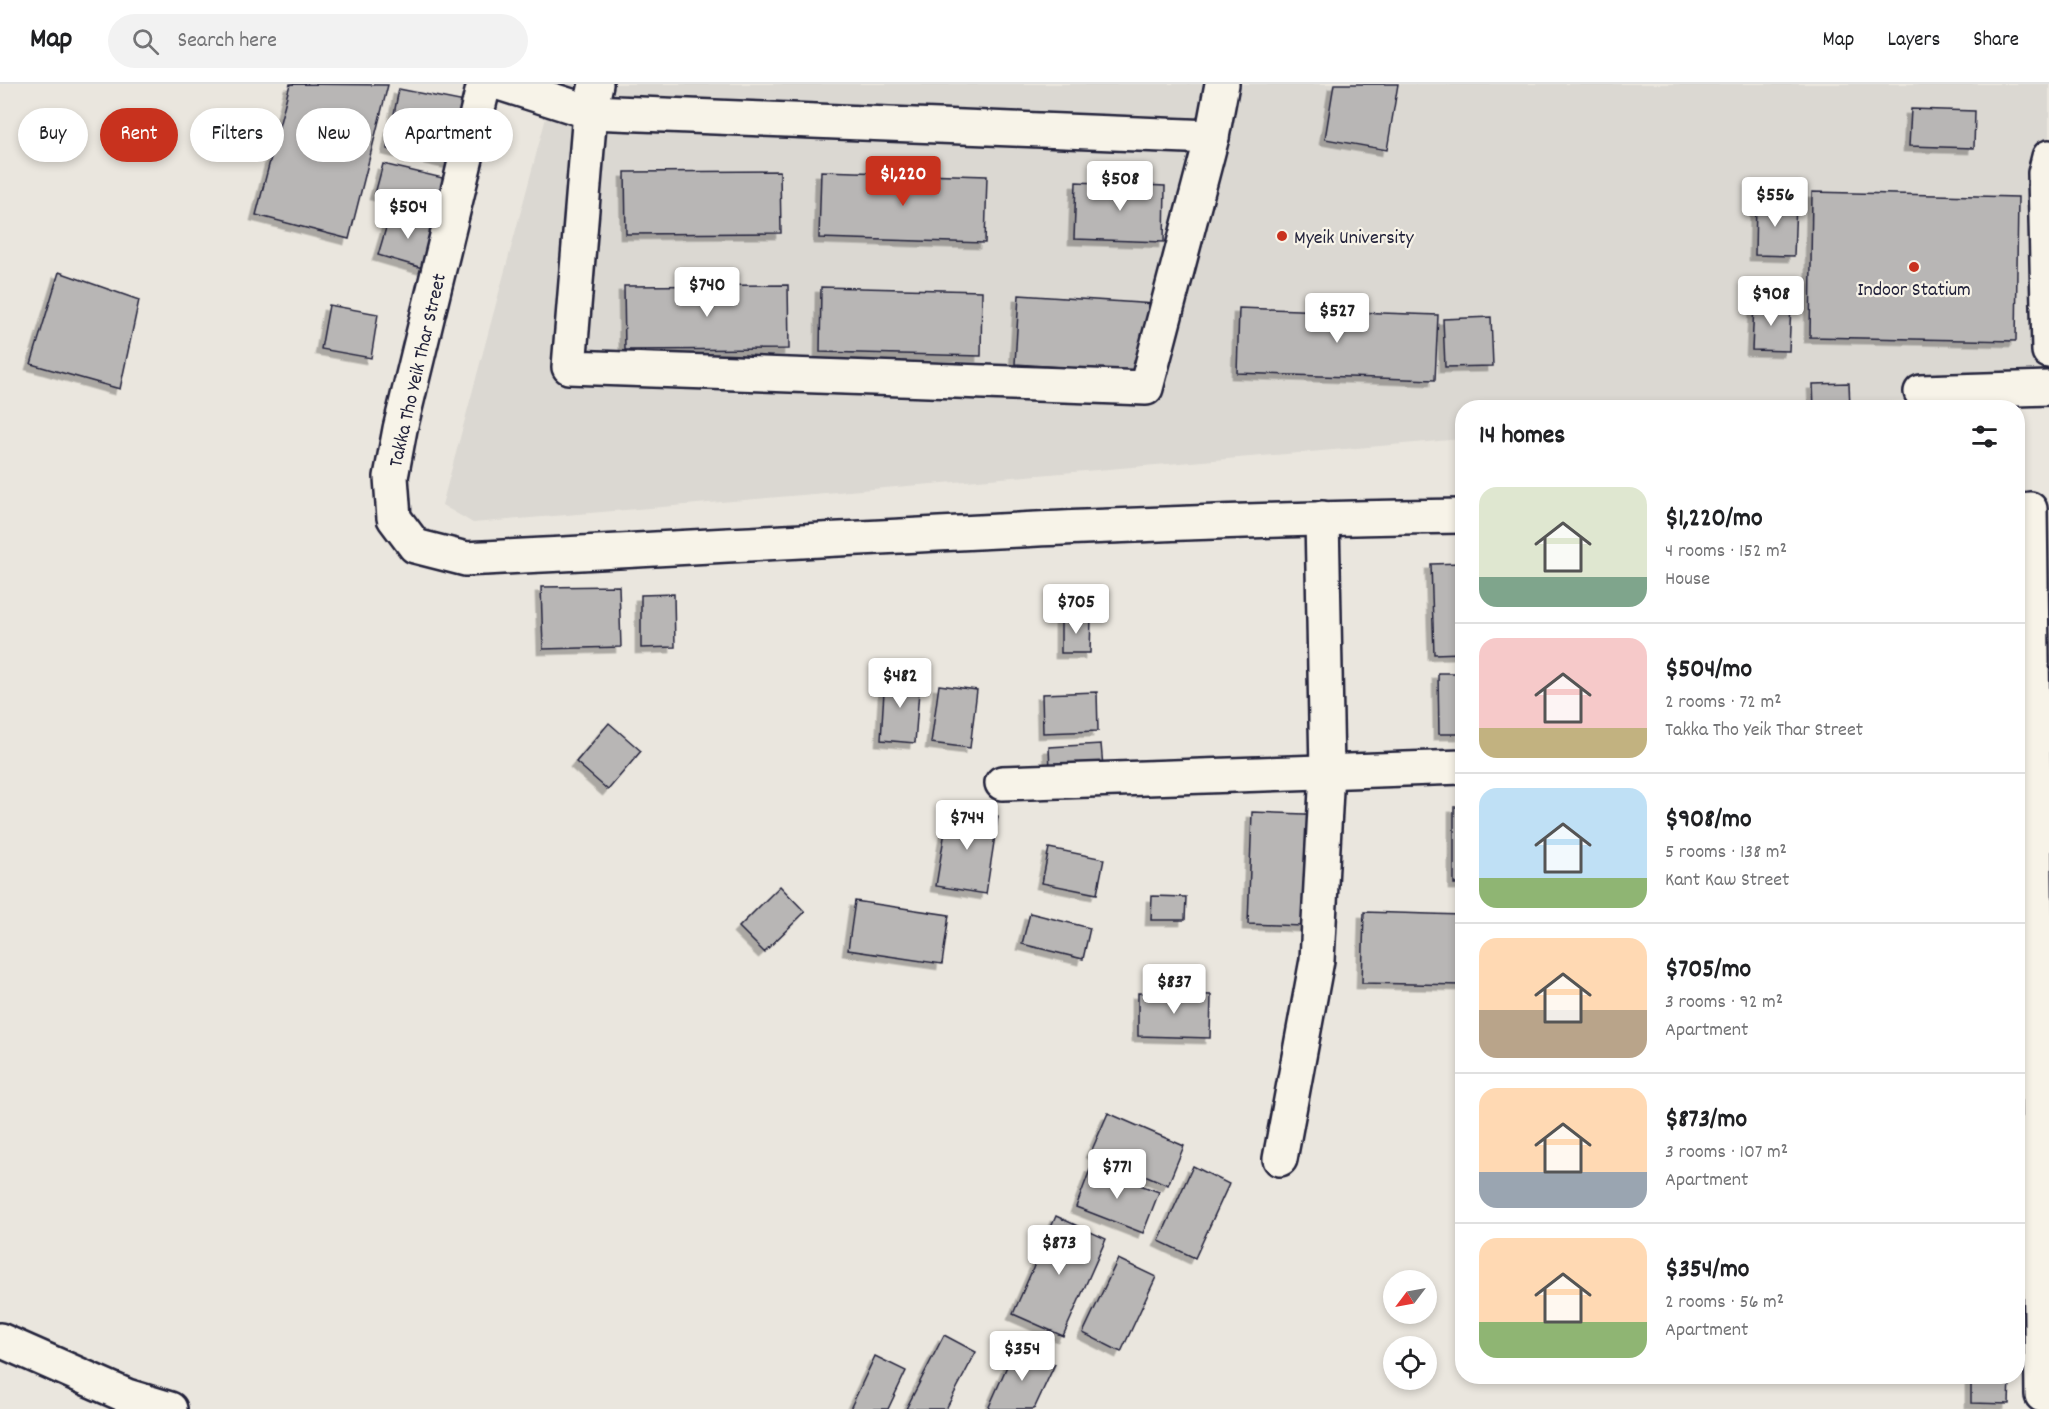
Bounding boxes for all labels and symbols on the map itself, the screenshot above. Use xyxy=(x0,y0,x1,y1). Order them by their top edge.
pin: $1,220 xyxy=(854,156,952,207)
pin: $508 xyxy=(1084,161,1156,212)
pin: $556 xyxy=(1739,177,1811,228)
pin: $504 xyxy=(372,189,444,240)
place label: Myeik University xyxy=(1294,225,1415,253)
marker: Myeik University xyxy=(1275,229,1289,243)
marker: Indoor Statium xyxy=(1907,260,1921,274)
pin: $740 xyxy=(671,267,743,318)
street label: Takka Tho Yeik Thar Street xyxy=(383,271,455,470)
pin: $908 xyxy=(1735,276,1807,327)
place label: Indoor Statium xyxy=(1857,277,1971,305)
pin: $527 xyxy=(1301,293,1373,344)
pin: $705 xyxy=(1040,584,1112,635)
pin: $482 xyxy=(864,658,936,709)
pin: $744 xyxy=(931,800,1003,851)
pin: $837 xyxy=(1138,964,1210,1015)
pin: $771 xyxy=(1081,1149,1153,1200)
pin: $873 xyxy=(1023,1225,1095,1276)
north arrow xyxy=(1383,1270,1437,1324)
pin: $354 xyxy=(986,1331,1058,1382)

